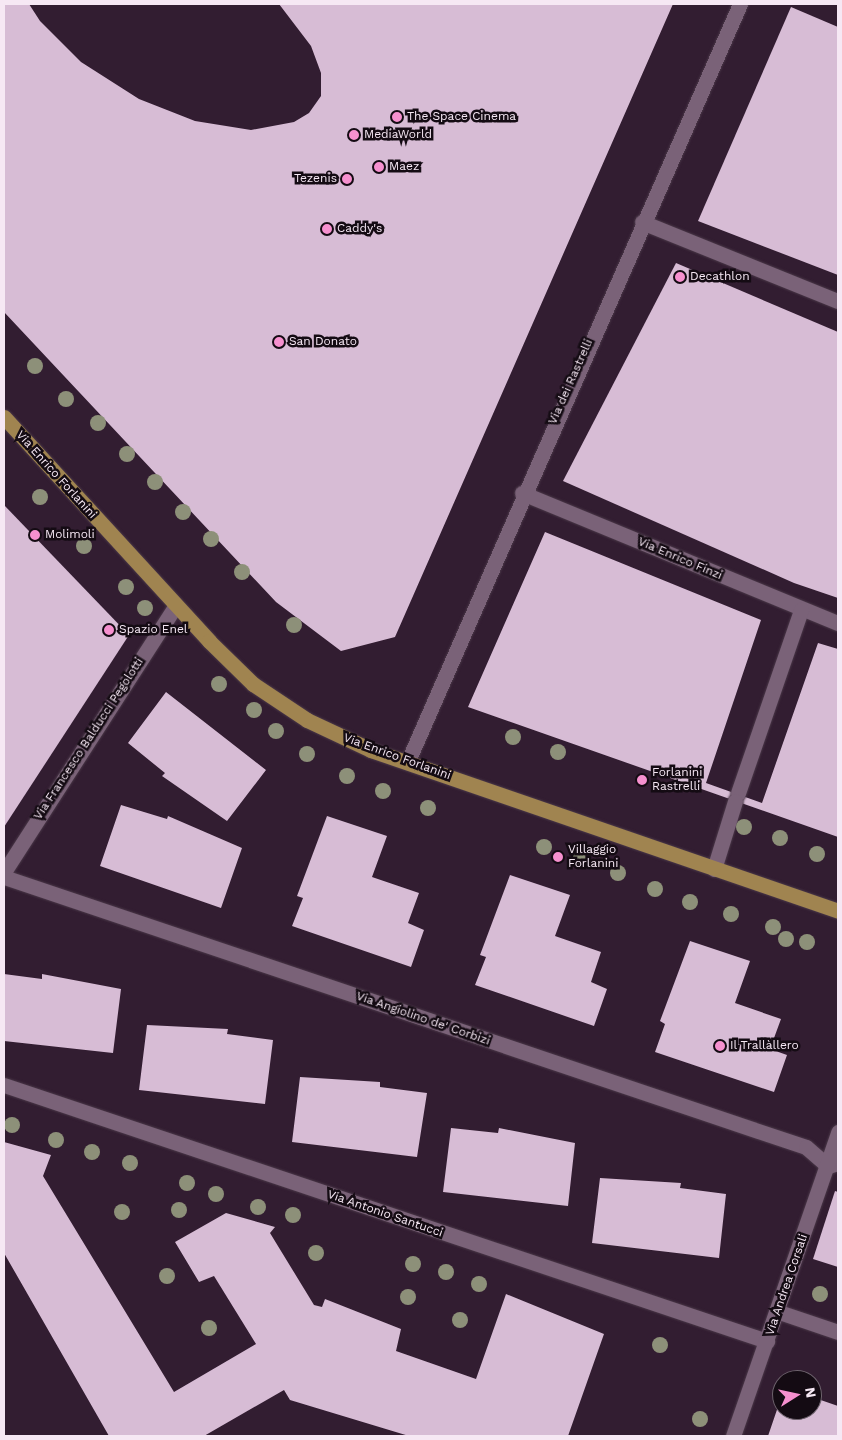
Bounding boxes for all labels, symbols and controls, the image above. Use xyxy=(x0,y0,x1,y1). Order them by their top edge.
place label: The Space Cinema xyxy=(407,110,516,124)
marker: The Space Cinema xyxy=(391,111,403,123)
place label: MediaWorld xyxy=(364,128,432,142)
marker: MediaWorld xyxy=(348,129,360,141)
place label: Maez xyxy=(389,160,419,174)
marker: Maez xyxy=(373,161,385,173)
place label: Tezenis xyxy=(294,172,337,186)
marker: Tezenis xyxy=(341,173,353,185)
place label: Caddy's xyxy=(337,222,382,236)
marker: Caddy's xyxy=(321,223,333,235)
place label: Decathlon xyxy=(690,270,750,284)
marker: Decathlon xyxy=(674,271,686,283)
place label: San Donato xyxy=(289,335,357,349)
marker: San Donato xyxy=(273,336,285,348)
street label: Via dei Rastrelli xyxy=(546,337,596,427)
street label: Via Enrico Forlanini xyxy=(13,428,99,522)
place label: Molimoli xyxy=(45,528,95,542)
marker: Molimoli xyxy=(29,529,41,541)
street label: Via Enrico Finzi xyxy=(635,535,725,583)
place label: Spazio Enel xyxy=(119,623,188,637)
marker: Spazio Enel xyxy=(103,624,115,636)
street label: Via Francesco Balducci Pegolotti xyxy=(31,655,147,823)
street label: Via Enrico Forlanini xyxy=(341,731,453,783)
place label: Forlanini Rastrelli xyxy=(652,766,702,794)
marker: Forlanini Rastrelli xyxy=(636,774,648,786)
place label: Villaggio Forlanini xyxy=(568,843,618,871)
marker: Villaggio Forlanini xyxy=(552,851,564,863)
street label: Via Angiolino de' Corbizi xyxy=(354,989,492,1049)
place label: Il Trallàllero xyxy=(730,1039,799,1053)
marker: Il Trallàllero xyxy=(714,1040,726,1052)
street label: Via Antonio Santucci xyxy=(325,1187,445,1241)
street label: Via Andrea Corsali xyxy=(763,1232,811,1338)
north arrow xyxy=(772,1370,822,1420)
text: N xyxy=(802,1386,820,1399)

